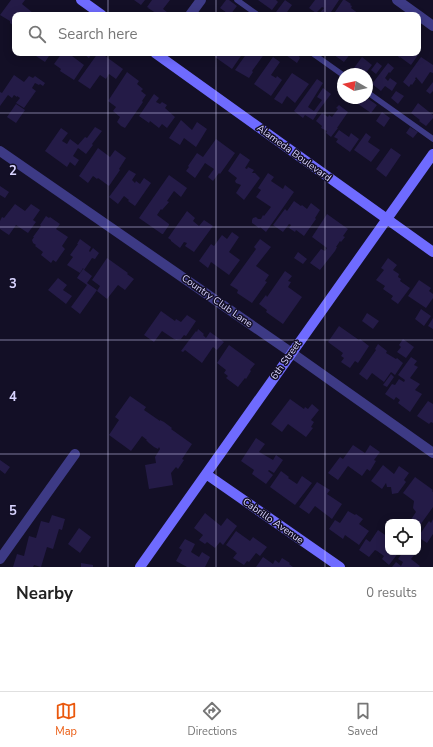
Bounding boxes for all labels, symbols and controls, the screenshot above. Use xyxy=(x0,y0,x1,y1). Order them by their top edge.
search box xyxy=(12,12,421,56)
icon: search xyxy=(26,23,48,45)
text: Search here xyxy=(58,24,138,44)
north arrow xyxy=(337,68,373,104)
street label: Alameda Boulevard xyxy=(254,121,334,185)
text: 2 xyxy=(9,162,17,180)
street label: Country Club Lane xyxy=(179,271,255,331)
text: 3 xyxy=(9,275,17,293)
street label: 6th Street xyxy=(267,337,305,382)
text: 4 xyxy=(9,388,17,406)
street label: Cabrillo Avenue xyxy=(240,495,306,547)
text: 5 xyxy=(9,502,17,520)
map controls xyxy=(385,519,421,555)
button: locate xyxy=(385,519,421,555)
text: Nearby xyxy=(16,582,73,605)
text: 0 results xyxy=(366,584,417,602)
tab: Map xyxy=(55,700,77,739)
tab: Directions xyxy=(187,700,237,739)
tab: Saved xyxy=(347,700,378,739)

